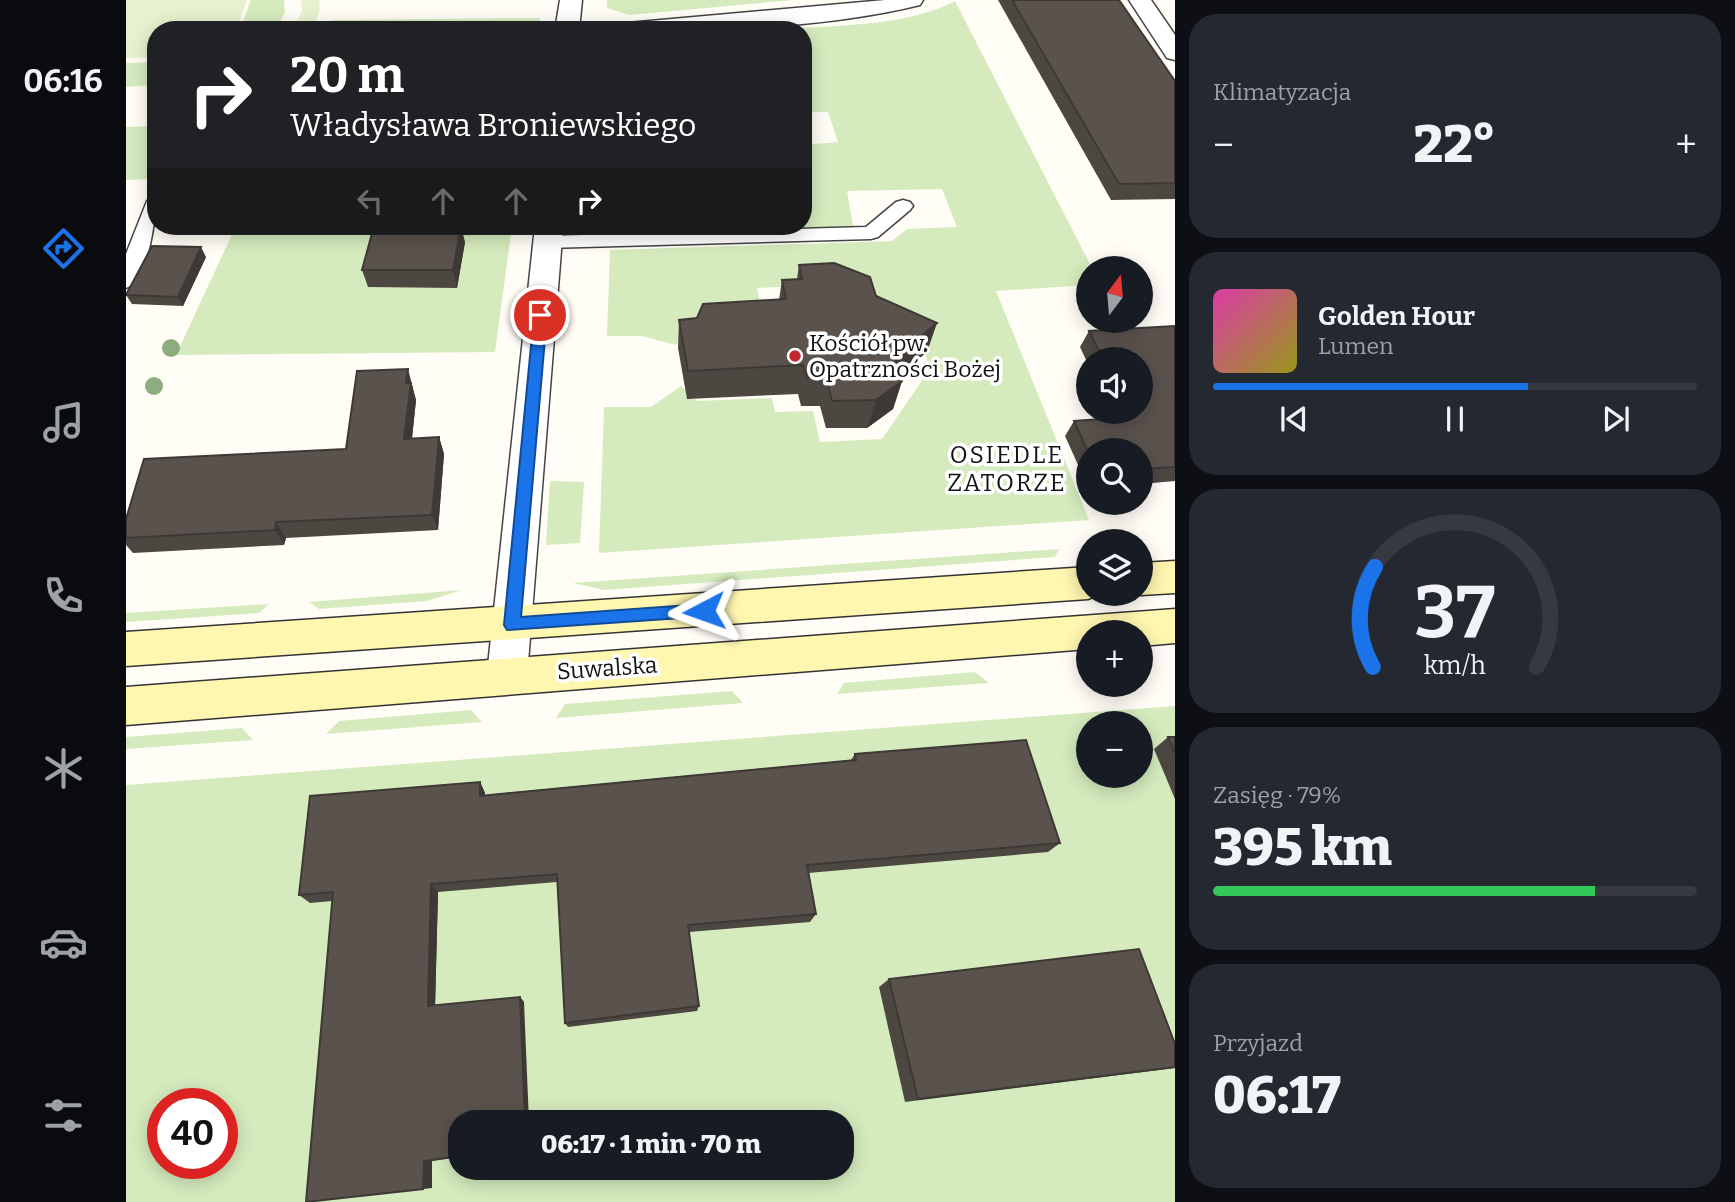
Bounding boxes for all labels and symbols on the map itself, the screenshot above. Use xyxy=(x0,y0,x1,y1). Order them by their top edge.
north arrow xyxy=(1076,256,1153,332)
pin xyxy=(510,285,570,345)
place label: Kościół pw. Opatrzności Bożej xyxy=(809,329,1001,383)
marker: Kościół pw. Opatrzności Bożej xyxy=(787,348,803,364)
district label: OSIEDLE ZATORZE xyxy=(947,441,1067,497)
position arrow xyxy=(667,574,741,648)
street label: Suwalska xyxy=(556,651,659,685)
speed limit sign: 40 xyxy=(147,1088,238,1179)

